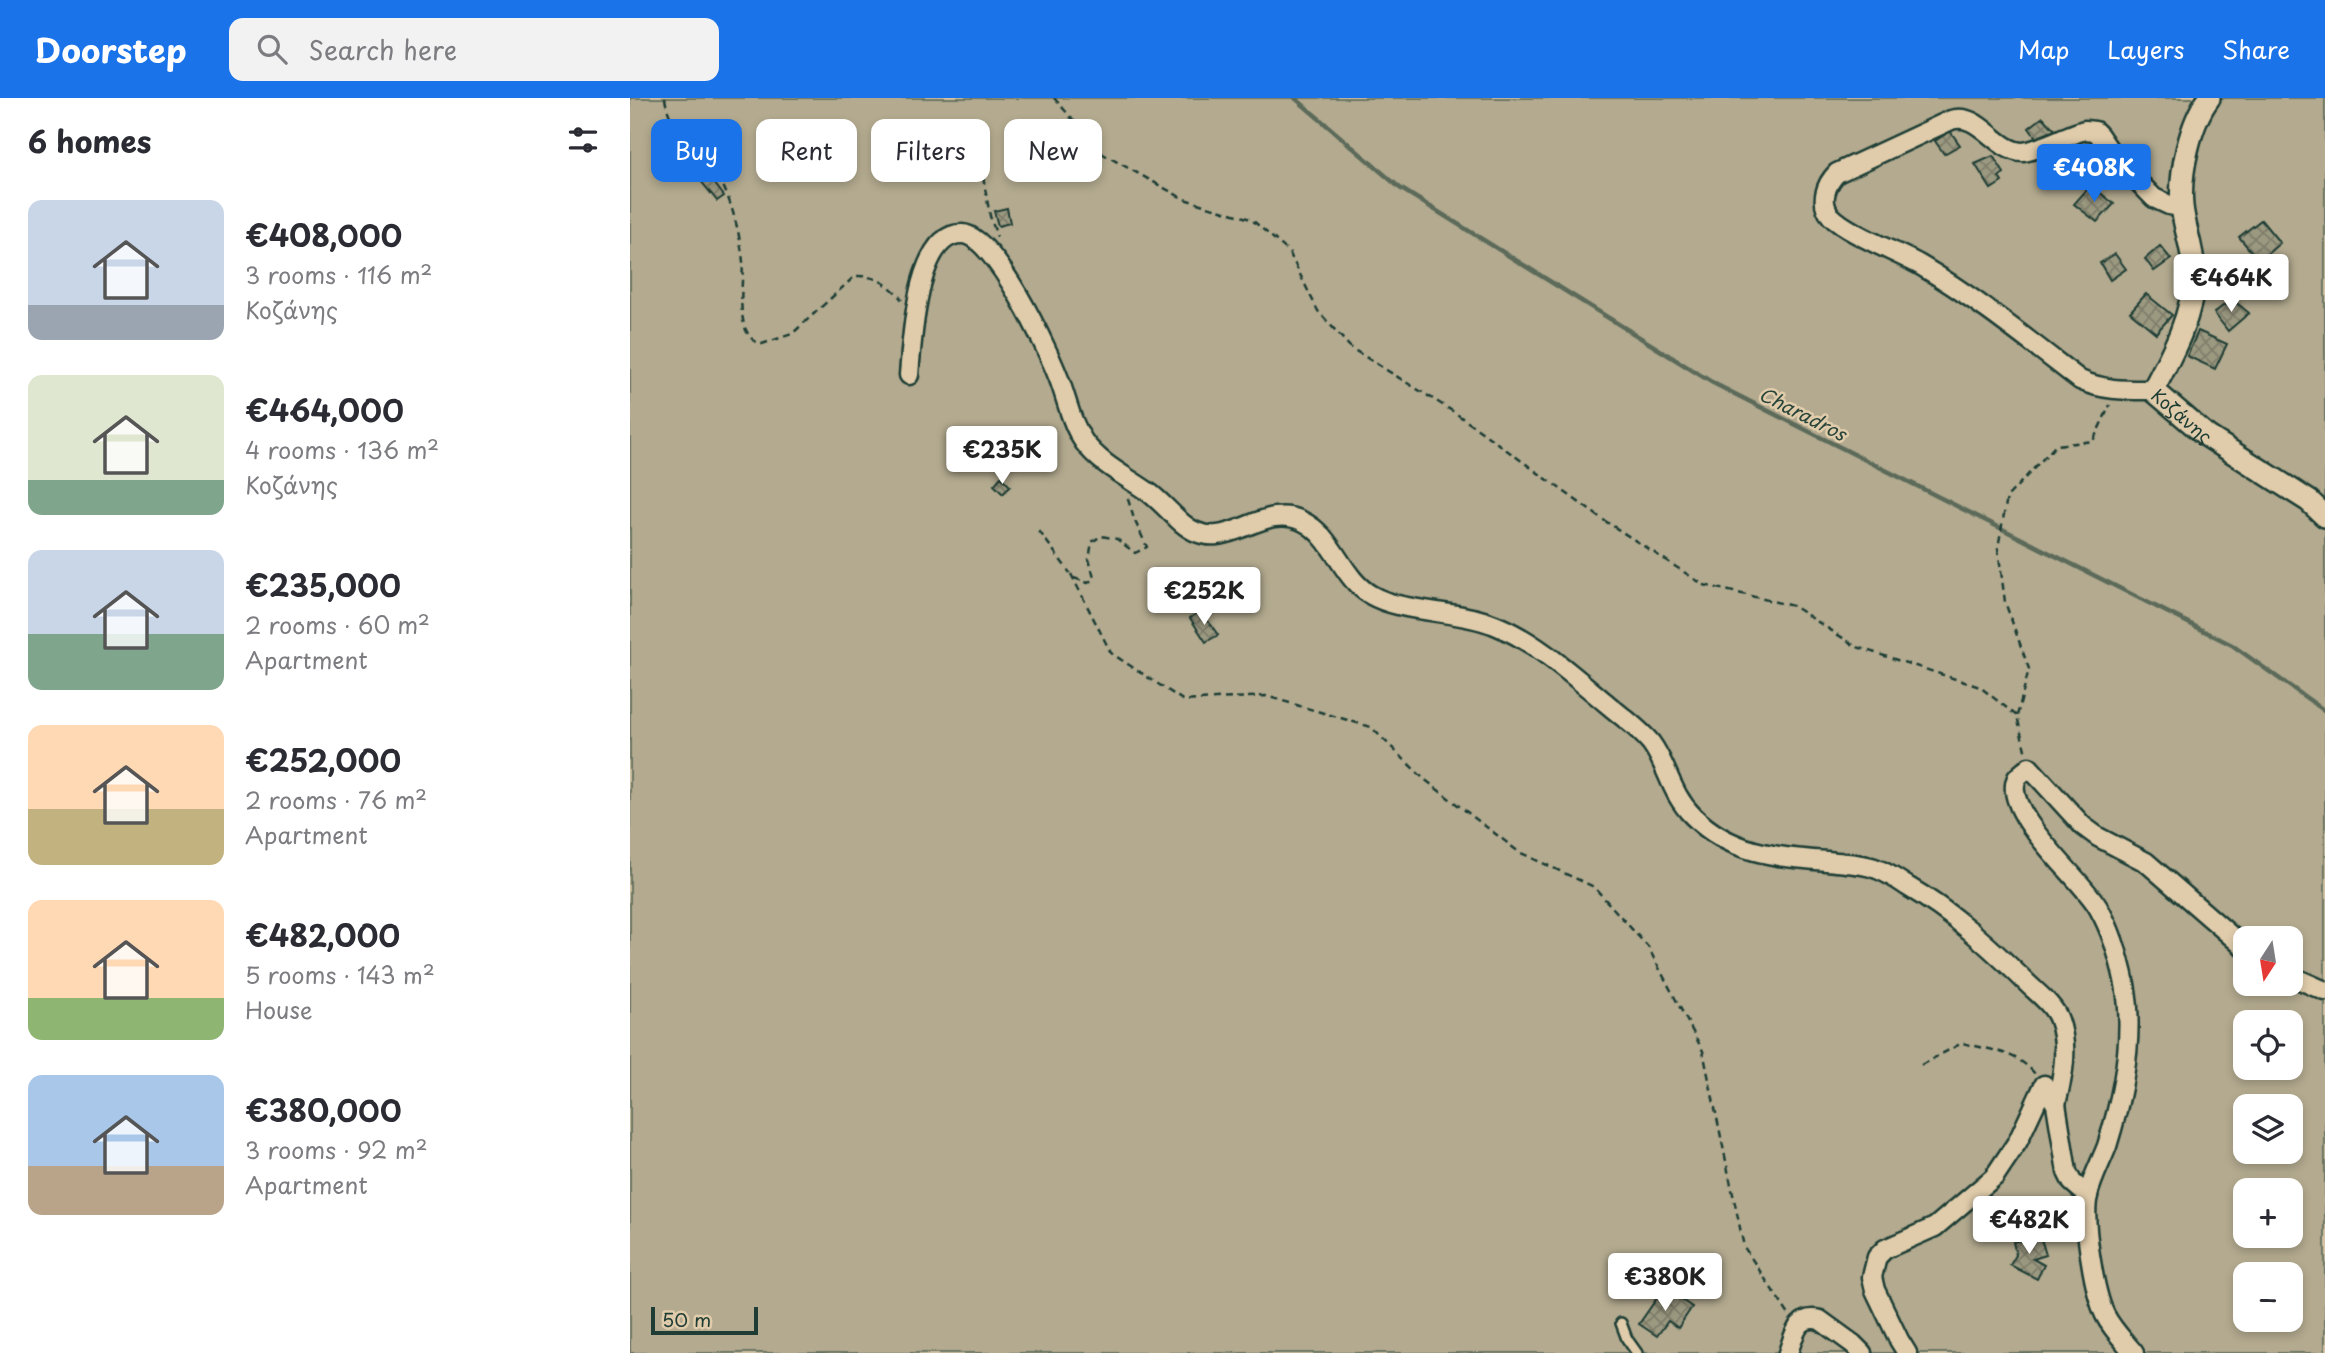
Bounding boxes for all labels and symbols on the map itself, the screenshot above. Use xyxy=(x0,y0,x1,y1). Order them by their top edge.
pin: €408K xyxy=(2045,144,2143,204)
pin: €464K xyxy=(2182,254,2280,314)
water label: Charadros xyxy=(1754,379,1854,448)
street label: Κοζάνης xyxy=(2146,381,2219,449)
pin: €235K xyxy=(953,426,1051,486)
pin: €252K xyxy=(1155,568,1253,627)
north arrow xyxy=(2233,926,2303,996)
pin: €482K xyxy=(1980,1196,2078,1256)
pin: €380K xyxy=(1616,1254,1714,1313)
scale bar xyxy=(651,1304,758,1336)

